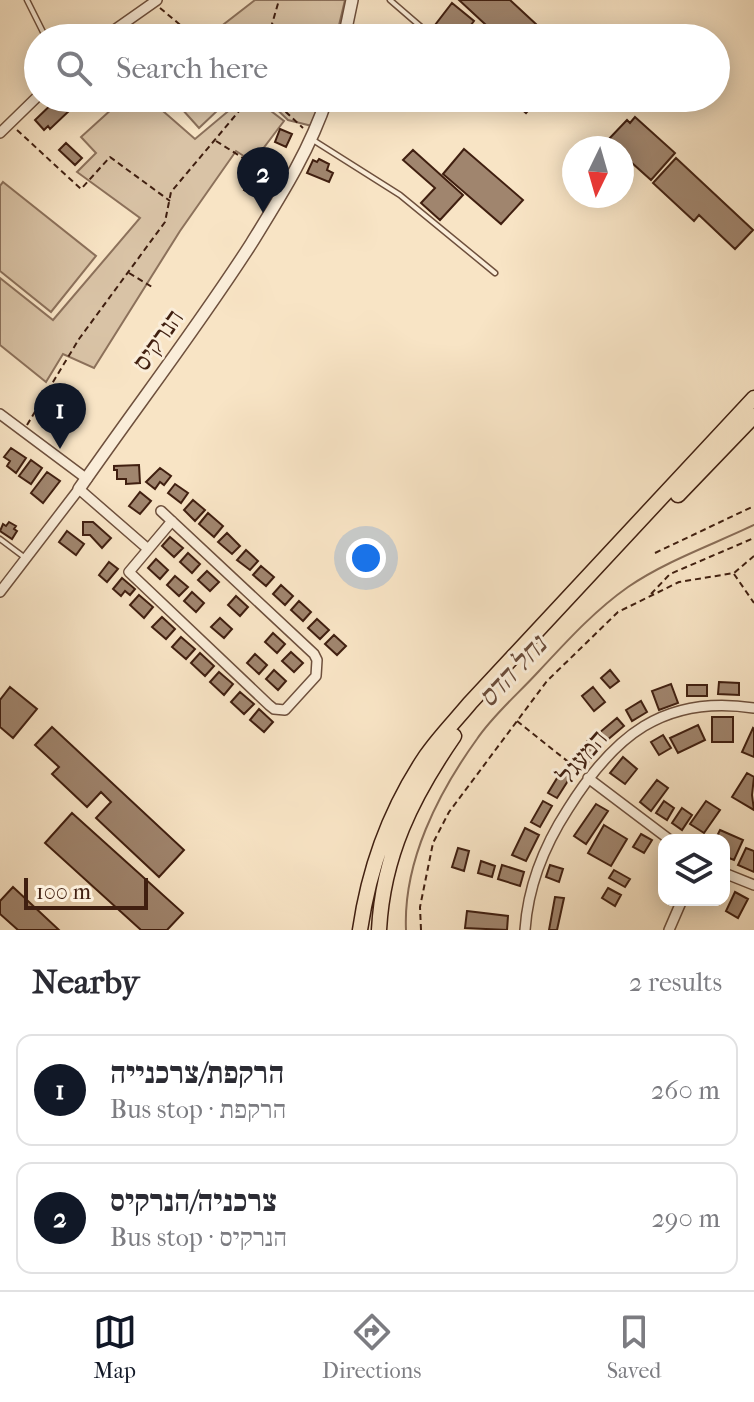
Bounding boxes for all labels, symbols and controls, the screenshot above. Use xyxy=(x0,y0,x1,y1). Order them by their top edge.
search box xyxy=(24,24,730,112)
icon: search xyxy=(52,46,96,90)
text: Search here xyxy=(116,51,268,86)
north arrow xyxy=(562,136,634,208)
pin: 2 xyxy=(237,147,289,213)
street label: הנרקיס xyxy=(126,303,190,377)
pin: 1 xyxy=(34,383,86,449)
your location xyxy=(346,538,386,578)
water label: נחל הדס xyxy=(471,627,555,713)
street label: המעגל xyxy=(550,723,614,791)
map controls xyxy=(658,834,730,906)
button: layers xyxy=(658,834,730,906)
scale bar xyxy=(24,874,148,910)
text: 100 m xyxy=(36,879,91,905)
text: Nearby xyxy=(32,962,139,1002)
text: 2 results xyxy=(629,967,722,998)
text: הרקפת/צרכנייה xyxy=(110,1056,284,1091)
text: 1 xyxy=(55,1075,65,1106)
text: 260 m xyxy=(651,1075,720,1106)
text: Bus stop · הרקפת xyxy=(110,1094,286,1125)
text: צרכניה/הנרקיס xyxy=(110,1184,277,1219)
text: 2 xyxy=(53,1203,67,1234)
text: 290 m xyxy=(651,1203,720,1234)
text: Bus stop · הנרקיס xyxy=(110,1222,287,1253)
tab: Map xyxy=(93,1310,137,1384)
tab: Directions xyxy=(322,1310,421,1384)
tab: Saved xyxy=(607,1310,661,1384)

